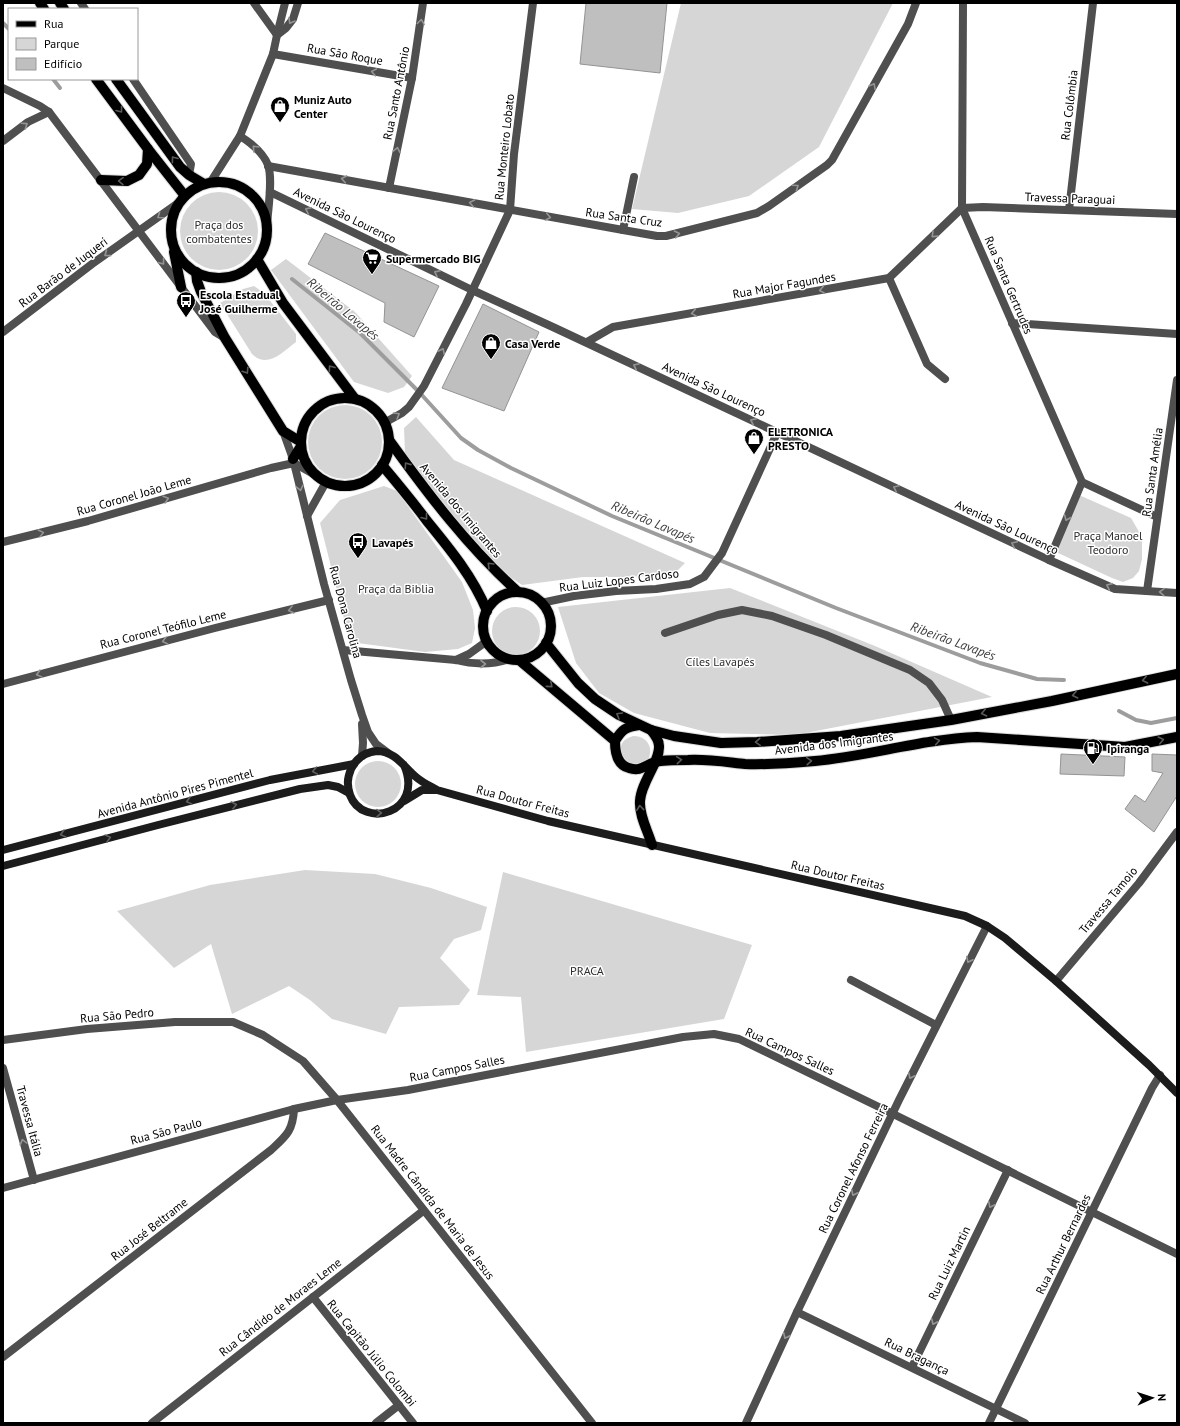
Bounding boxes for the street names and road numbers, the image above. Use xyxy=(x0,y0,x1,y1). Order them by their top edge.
street label: Rua São Roque xyxy=(306,40,384,68)
street label: Rua Santo Antônio xyxy=(380,45,412,141)
street label: Rua Colômbia xyxy=(1057,69,1081,141)
street label: Rua Monteiro Lobato xyxy=(491,93,517,201)
street label: Avenida São Lourenço xyxy=(291,184,399,246)
street label: Travessa Paraguai xyxy=(1024,189,1116,207)
street label: Rua Santa Cruz xyxy=(585,204,663,230)
street label: Rua Barão de Juqueri xyxy=(16,234,110,310)
street label: Rua Santa Gertrudes xyxy=(982,234,1036,336)
street label: Rua Major Fagundes xyxy=(731,269,837,301)
street label: Avenida São Lourenço xyxy=(660,358,768,420)
street label: Rua Santa Amélia xyxy=(1138,426,1166,518)
street label: Avenida dos Imigrantes xyxy=(417,459,505,561)
street label: Rua Coronel João Leme xyxy=(75,471,193,519)
street label: Avenida São Lourenço xyxy=(953,496,1061,558)
street label: Rua Dona Carolina xyxy=(326,564,366,660)
street label: Rua Luiz Lopes Cardoso xyxy=(558,565,680,595)
street label: Rua Coronel Teófilo Leme xyxy=(98,606,228,652)
street label: Avenida dos Imigrantes xyxy=(774,728,894,758)
street label: Avenida Antônio Pires Pimentel xyxy=(95,765,255,821)
street label: Rua Doutor Freitas xyxy=(475,781,571,821)
street label: Rua Doutor Freitas xyxy=(790,857,886,893)
street label: Travessa Tamoio xyxy=(1075,863,1141,937)
street label: Rua São Pedro xyxy=(80,1004,154,1026)
street label: Rua Campos Salles xyxy=(743,1024,837,1078)
street label: Rua Campos Salles xyxy=(408,1051,506,1085)
street label: Travessa Itália xyxy=(13,1084,47,1158)
street label: Rua Coronel Afonso Ferreira xyxy=(815,1100,891,1236)
street label: Rua São Paulo xyxy=(129,1114,203,1148)
street label: Rua Madre Cândida de Maria de Jesus xyxy=(368,1122,498,1282)
street label: Rua Arthur Bernardes xyxy=(1032,1192,1094,1296)
street label: Rua José Beltrame xyxy=(108,1194,190,1264)
street label: Rua Luiz Martin xyxy=(925,1224,973,1302)
street label: Rua Cândido de Moraes Leme xyxy=(216,1255,344,1359)
street label: Rua Capitão Júlio Colombi xyxy=(324,1297,420,1409)
street label: Rua Bragança xyxy=(882,1334,952,1378)

